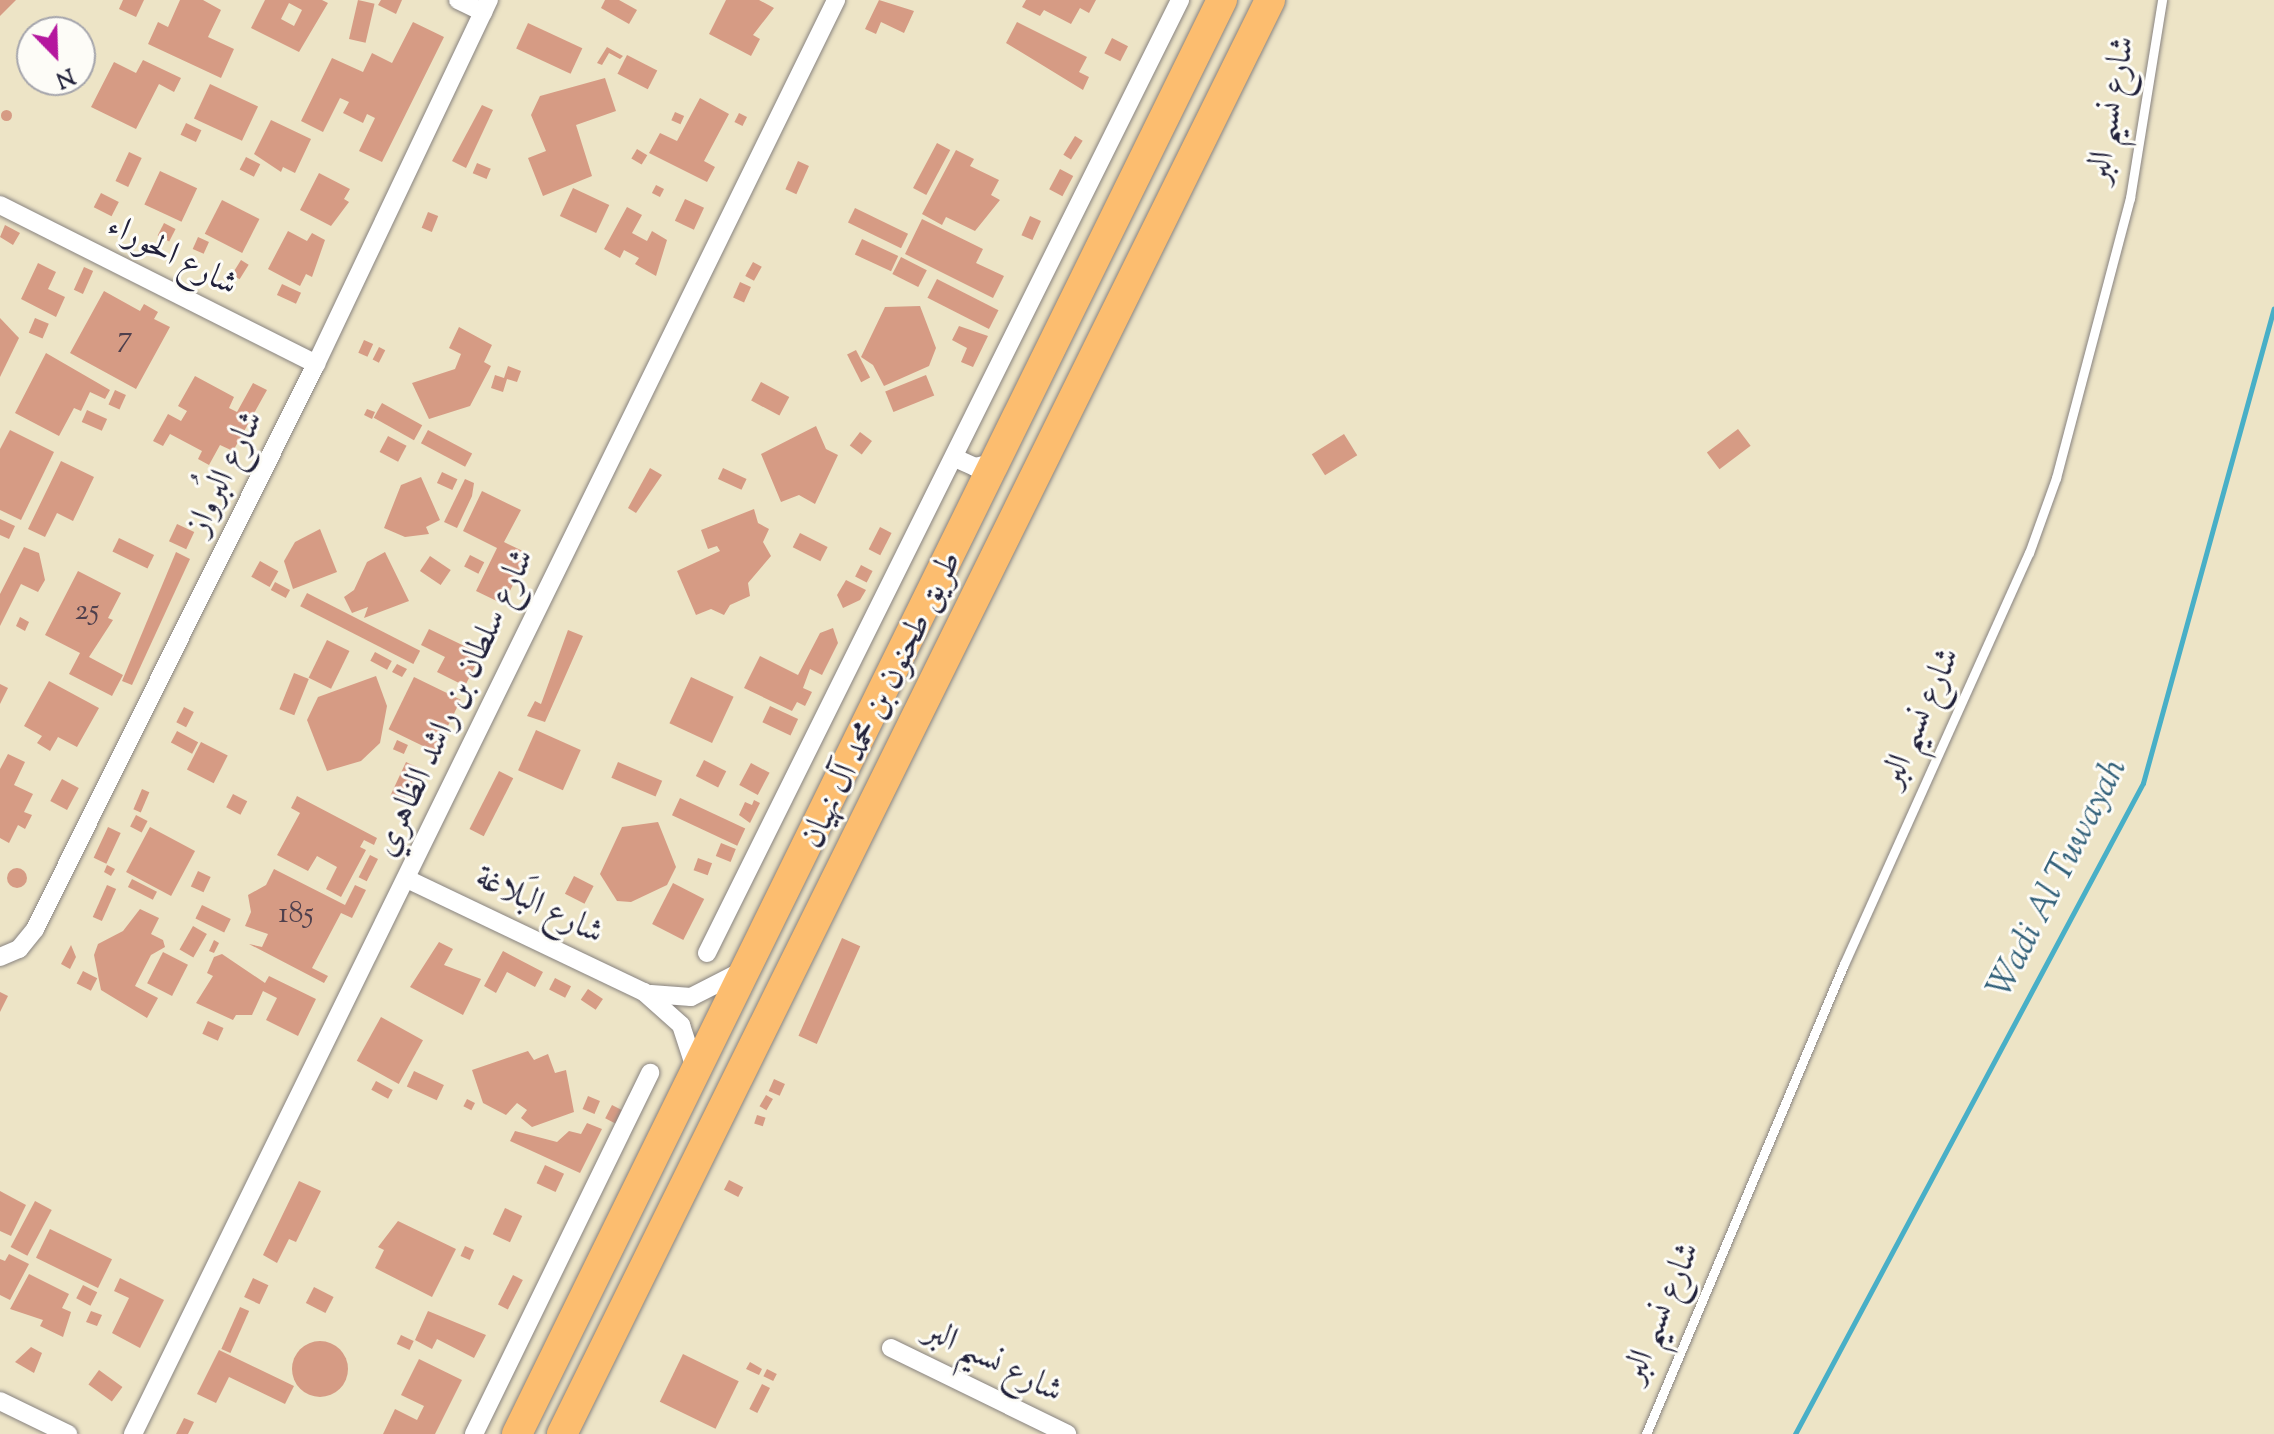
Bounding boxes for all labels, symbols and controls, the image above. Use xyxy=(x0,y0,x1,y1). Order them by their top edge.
north arrow xyxy=(16,16,96,96)
street label: شارع نسيم البر xyxy=(2079,33,2145,187)
text: N xyxy=(50,58,79,94)
street label: شارع الحوراء xyxy=(100,206,244,306)
house number: 7 xyxy=(117,321,133,357)
street label: شارع البُرواز xyxy=(179,404,273,542)
street label: شارع سلطان بن راشد الظاهري xyxy=(366,543,544,863)
street label: طريق طحنون بن محمد آل نهيان xyxy=(792,545,972,855)
house number: 25 xyxy=(75,594,99,630)
street label: شارع نسيم البر xyxy=(1872,642,1970,794)
water label: Wadi Al Tuwayah xyxy=(1980,752,2138,1006)
street label: شارع البَلاغة xyxy=(468,858,610,954)
house number: 185 xyxy=(278,897,314,933)
street label: شارع نسيم البر xyxy=(1614,1237,1710,1389)
street label: شارع نسيم البر xyxy=(917,1311,1069,1413)

